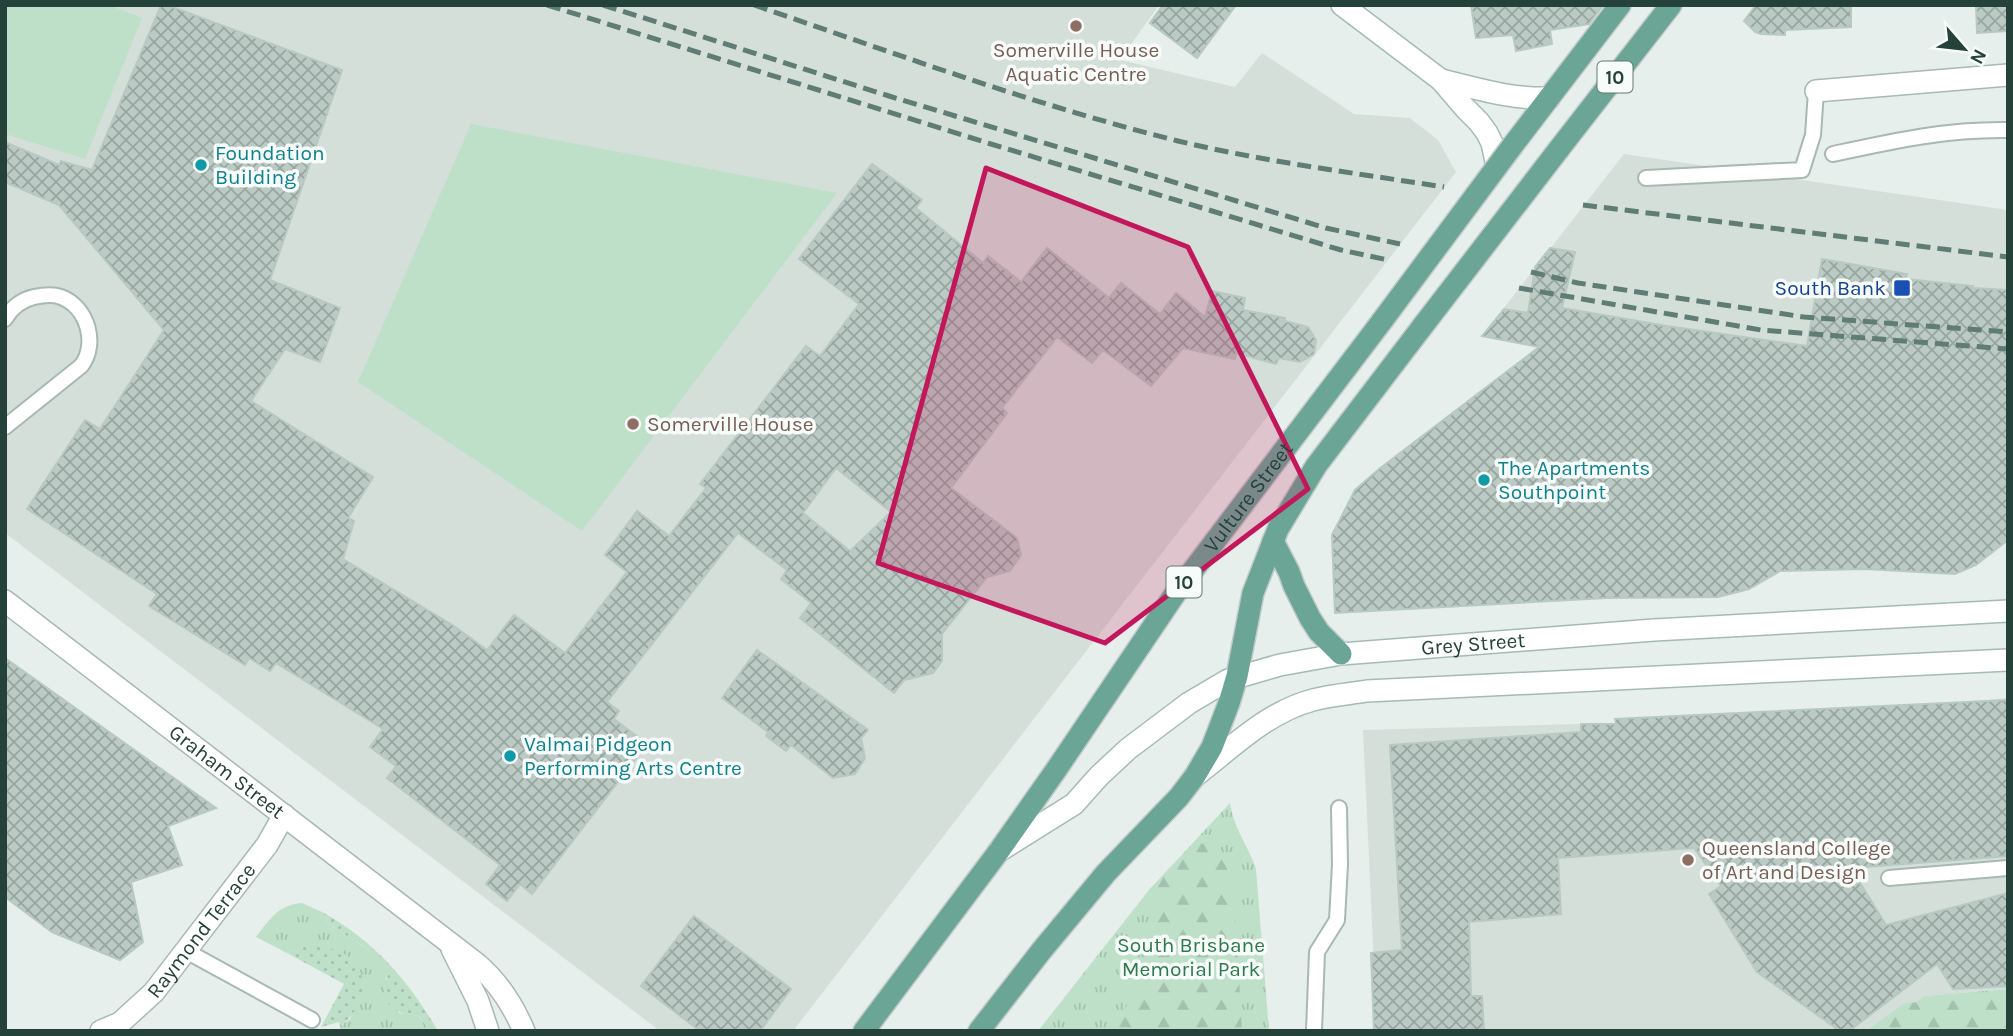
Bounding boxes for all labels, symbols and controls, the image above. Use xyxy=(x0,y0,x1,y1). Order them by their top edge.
north arrow xyxy=(1929,14,1999,84)
marker: Somerville House Aquatic Centre xyxy=(1068,18,1084,34)
place label: Somerville House Aquatic Centre xyxy=(993,38,1159,86)
text: N xyxy=(1965,45,1991,68)
road number: 10 xyxy=(1598,61,1632,92)
place label: Foundation Building xyxy=(215,141,325,189)
marker: Foundation Building xyxy=(193,157,209,173)
place label: South Bank xyxy=(1774,276,1886,300)
marker: South Bank xyxy=(1892,278,1912,298)
place label: Somerville House xyxy=(647,412,814,436)
marker: Somerville House xyxy=(625,416,641,432)
street label: Vulture Street xyxy=(1199,437,1298,557)
place label: The Apartments Southpoint xyxy=(1498,456,1650,504)
marker: The Apartments Southpoint xyxy=(1476,472,1492,488)
road number: 10 xyxy=(1166,566,1202,597)
street label: Grey Street xyxy=(1420,628,1526,660)
street label: Graham Street xyxy=(164,720,290,824)
place label: Valmai Pidgeon Performing Arts Centre xyxy=(524,732,742,780)
marker: Valmai Pidgeon Performing Arts Centre xyxy=(502,748,518,764)
place label: Queensland College of Art and Design xyxy=(1702,836,1891,884)
marker: Queensland College of Art and Design xyxy=(1680,852,1696,868)
street label: Raymond Terrace xyxy=(142,858,261,1003)
park label: South Brisbane Memorial Park xyxy=(1117,933,1265,981)

